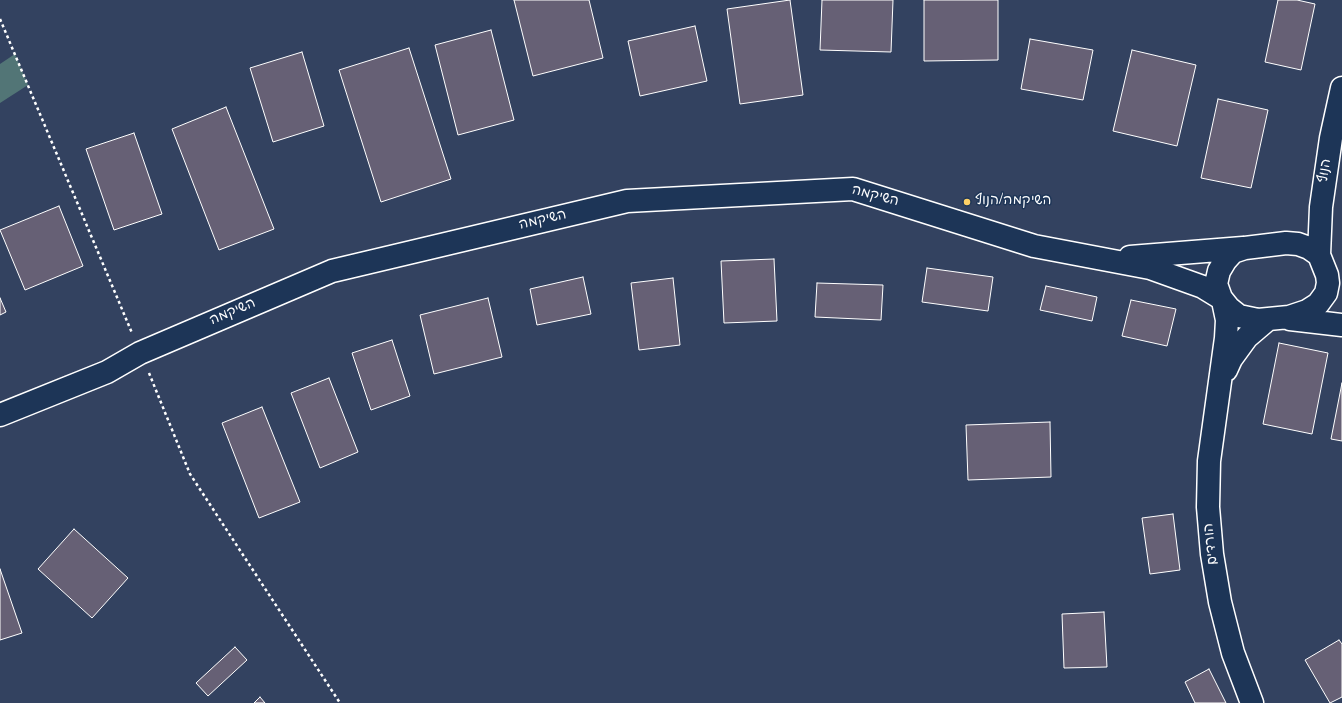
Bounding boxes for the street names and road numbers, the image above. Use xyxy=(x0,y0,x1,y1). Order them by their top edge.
street label: הנוף xyxy=(1316,158,1336,184)
street label: השיקמה xyxy=(850,183,900,211)
street label: השיקמה xyxy=(518,207,568,235)
street label: השיקמה xyxy=(208,296,258,330)
street label: הורדים xyxy=(1201,522,1223,566)

